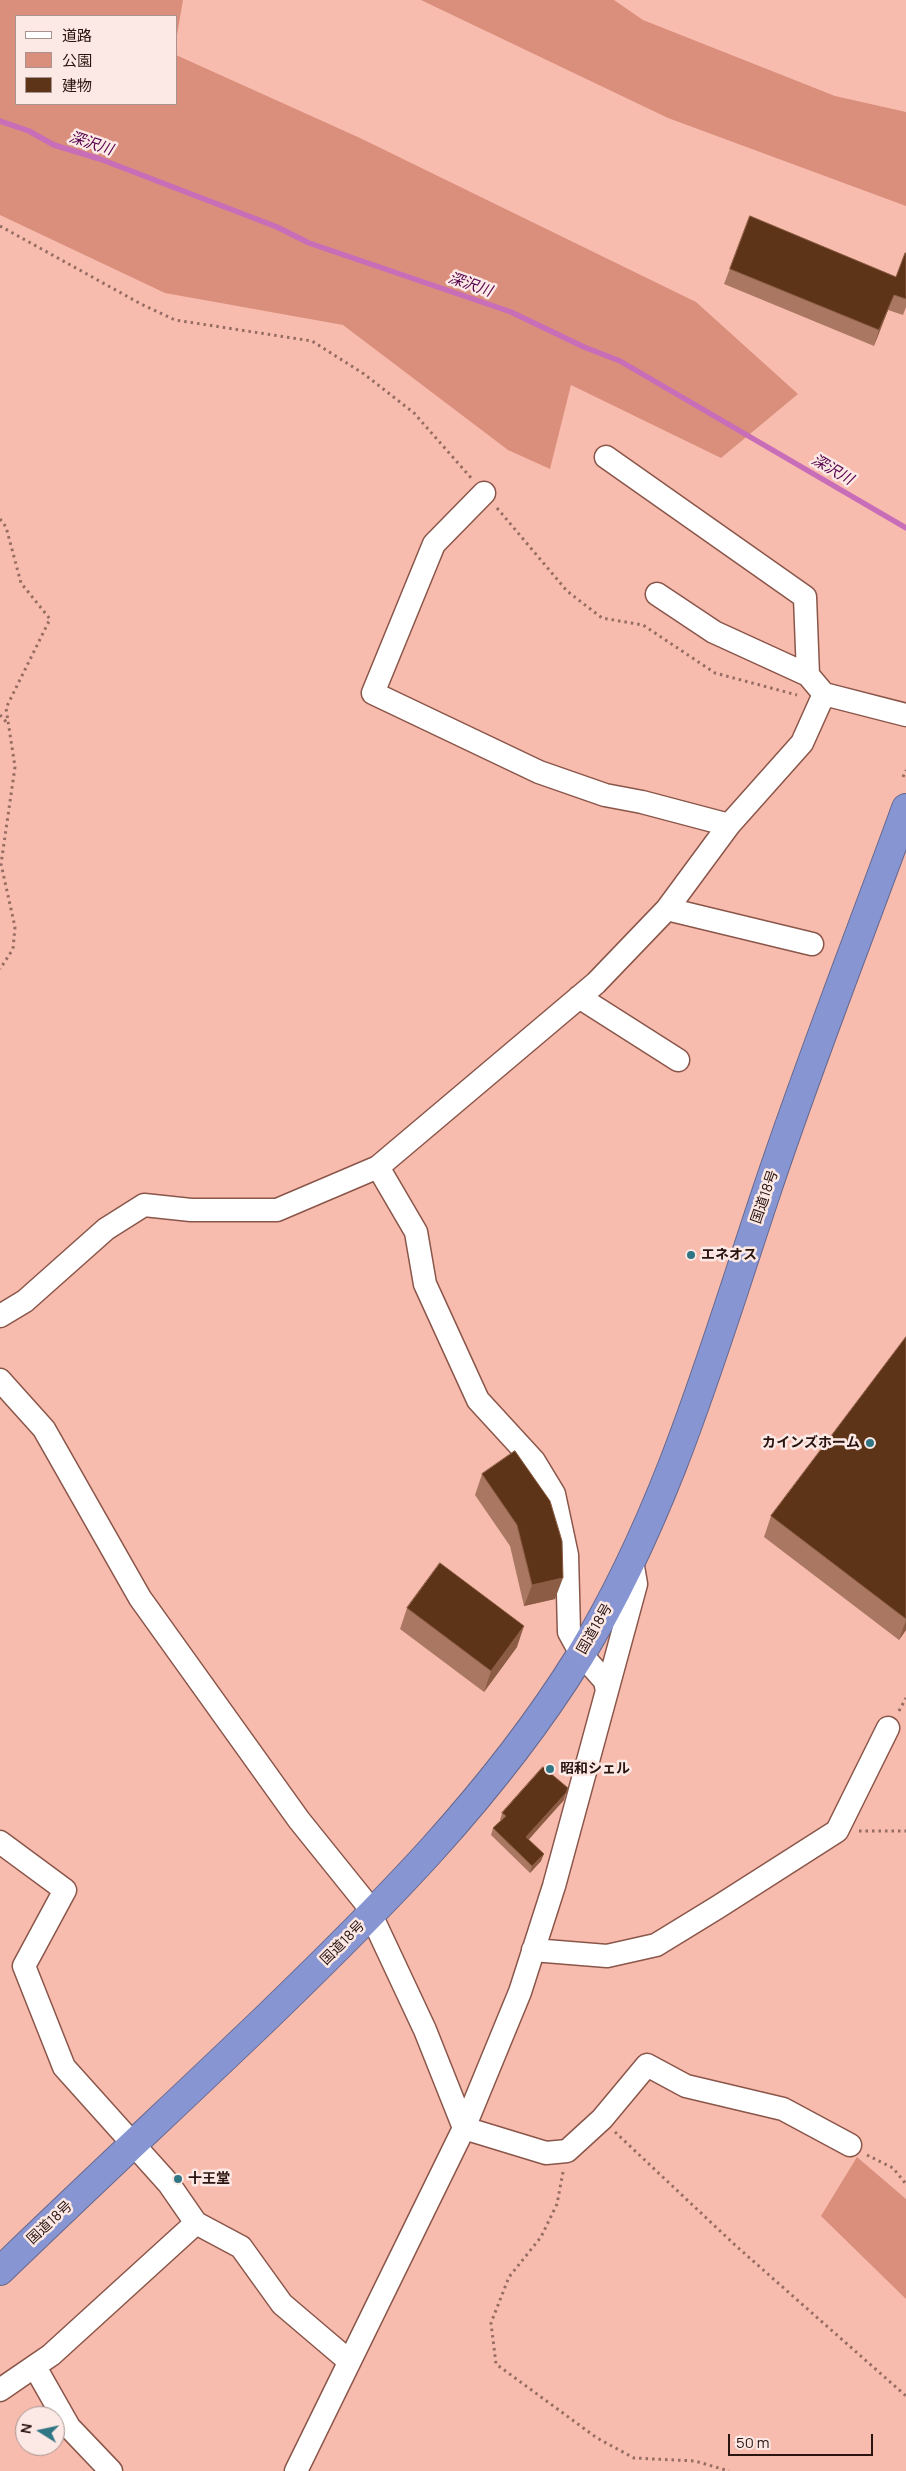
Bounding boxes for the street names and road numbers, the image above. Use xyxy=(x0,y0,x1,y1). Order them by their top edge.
street label: 国道18号 xyxy=(748,1168,782,1226)
street label: 国道18号 xyxy=(574,1601,616,1657)
street label: 国道18号 xyxy=(317,1917,369,1969)
street label: 国道18号 xyxy=(24,2198,76,2248)

